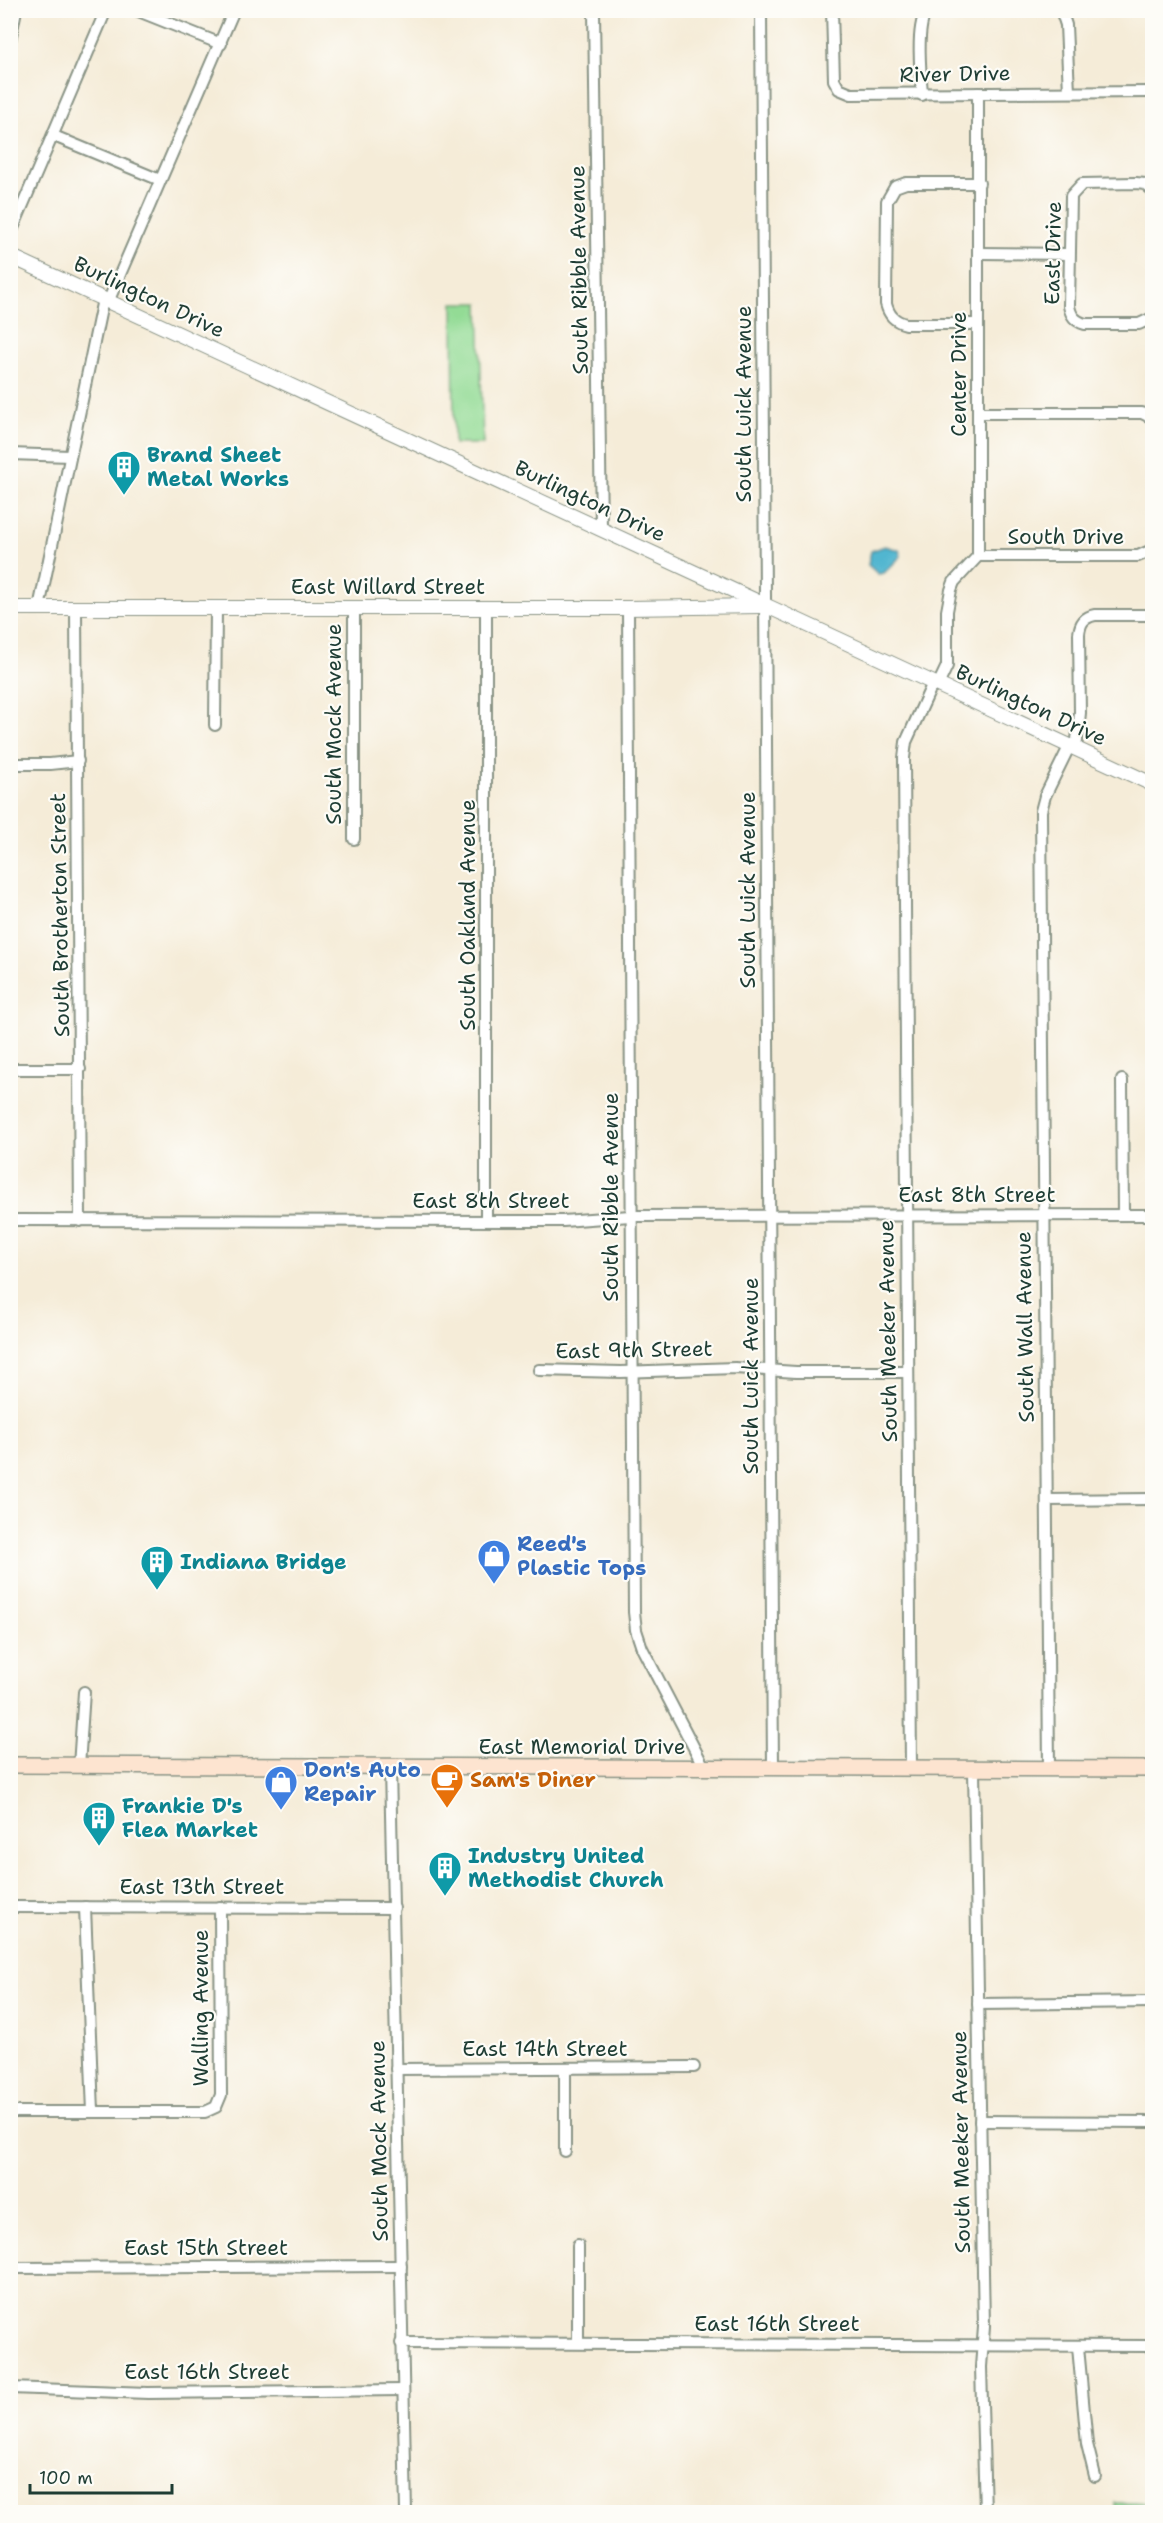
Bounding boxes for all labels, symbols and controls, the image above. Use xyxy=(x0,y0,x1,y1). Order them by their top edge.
street label: River Drive xyxy=(899,59,1011,89)
street label: South Ribble Avenue xyxy=(563,165,595,375)
street label: East Drive xyxy=(1038,201,1068,305)
street label: Burlington Drive xyxy=(69,250,229,344)
street label: South Luick Avenue xyxy=(730,305,758,503)
street label: Center Drive xyxy=(945,311,973,437)
place label: Brand Sheet Metal Works xyxy=(147,441,289,493)
building icon: Brand Sheet Metal Works xyxy=(106,449,142,496)
street label: Burlington Drive xyxy=(510,454,670,548)
street label: South Drive xyxy=(1008,523,1124,551)
street label: East Willard Street xyxy=(291,573,485,601)
street label: South Mock Avenue xyxy=(320,623,348,825)
street label: Burlington Drive xyxy=(951,658,1111,752)
street label: South Luick Avenue xyxy=(734,791,762,989)
street label: South Brotherton Street xyxy=(44,793,76,1037)
street label: South Oakland Avenue xyxy=(454,799,482,1031)
street label: South Ribble Avenue xyxy=(597,1092,625,1302)
street label: East 8th Street xyxy=(898,1181,1056,1209)
street label: East 8th Street xyxy=(412,1187,570,1215)
street label: South Meeker Avenue xyxy=(872,1219,904,1443)
street label: South Wall Avenue xyxy=(1009,1231,1041,1423)
street label: South Luick Avenue xyxy=(737,1277,765,1475)
street label: East 9th Street xyxy=(555,1335,713,1365)
place label: Reed's Plastic Tops xyxy=(517,1530,646,1582)
shop icon: Reed's Plastic Tops xyxy=(476,1538,512,1585)
building icon: Indiana Bridge xyxy=(139,1544,175,1591)
place label: Indiana Bridge xyxy=(180,1548,347,1576)
street label: East Memorial Drive xyxy=(478,1733,686,1761)
place label: Don's Auto Repair xyxy=(304,1756,421,1808)
cafe icon: Sam's Diner xyxy=(429,1762,465,1809)
shop icon: Don's Auto Repair xyxy=(263,1764,299,1811)
place label: Sam's Diner xyxy=(470,1766,596,1794)
place label: Frankie D's Flea Market xyxy=(122,1792,258,1844)
building icon: Frankie D's Flea Market xyxy=(81,1800,117,1847)
place label: Industry United Methodist Church xyxy=(468,1842,664,1894)
building icon: Industry United Methodist Church xyxy=(427,1850,463,1897)
street label: East 13th Street xyxy=(119,1873,285,1901)
street label: Walling Avenue xyxy=(187,1929,215,2087)
street label: South Meeker Avenue xyxy=(945,2030,977,2254)
street label: East 14th Street xyxy=(462,2035,628,2063)
street label: South Mock Avenue xyxy=(363,2040,395,2242)
street label: East 15th Street xyxy=(124,2234,288,2262)
street label: East 16th Street xyxy=(694,2310,860,2338)
street label: East 16th Street xyxy=(124,2358,290,2386)
scale bar xyxy=(30,2457,172,2495)
text: 100 m xyxy=(39,2466,93,2490)

